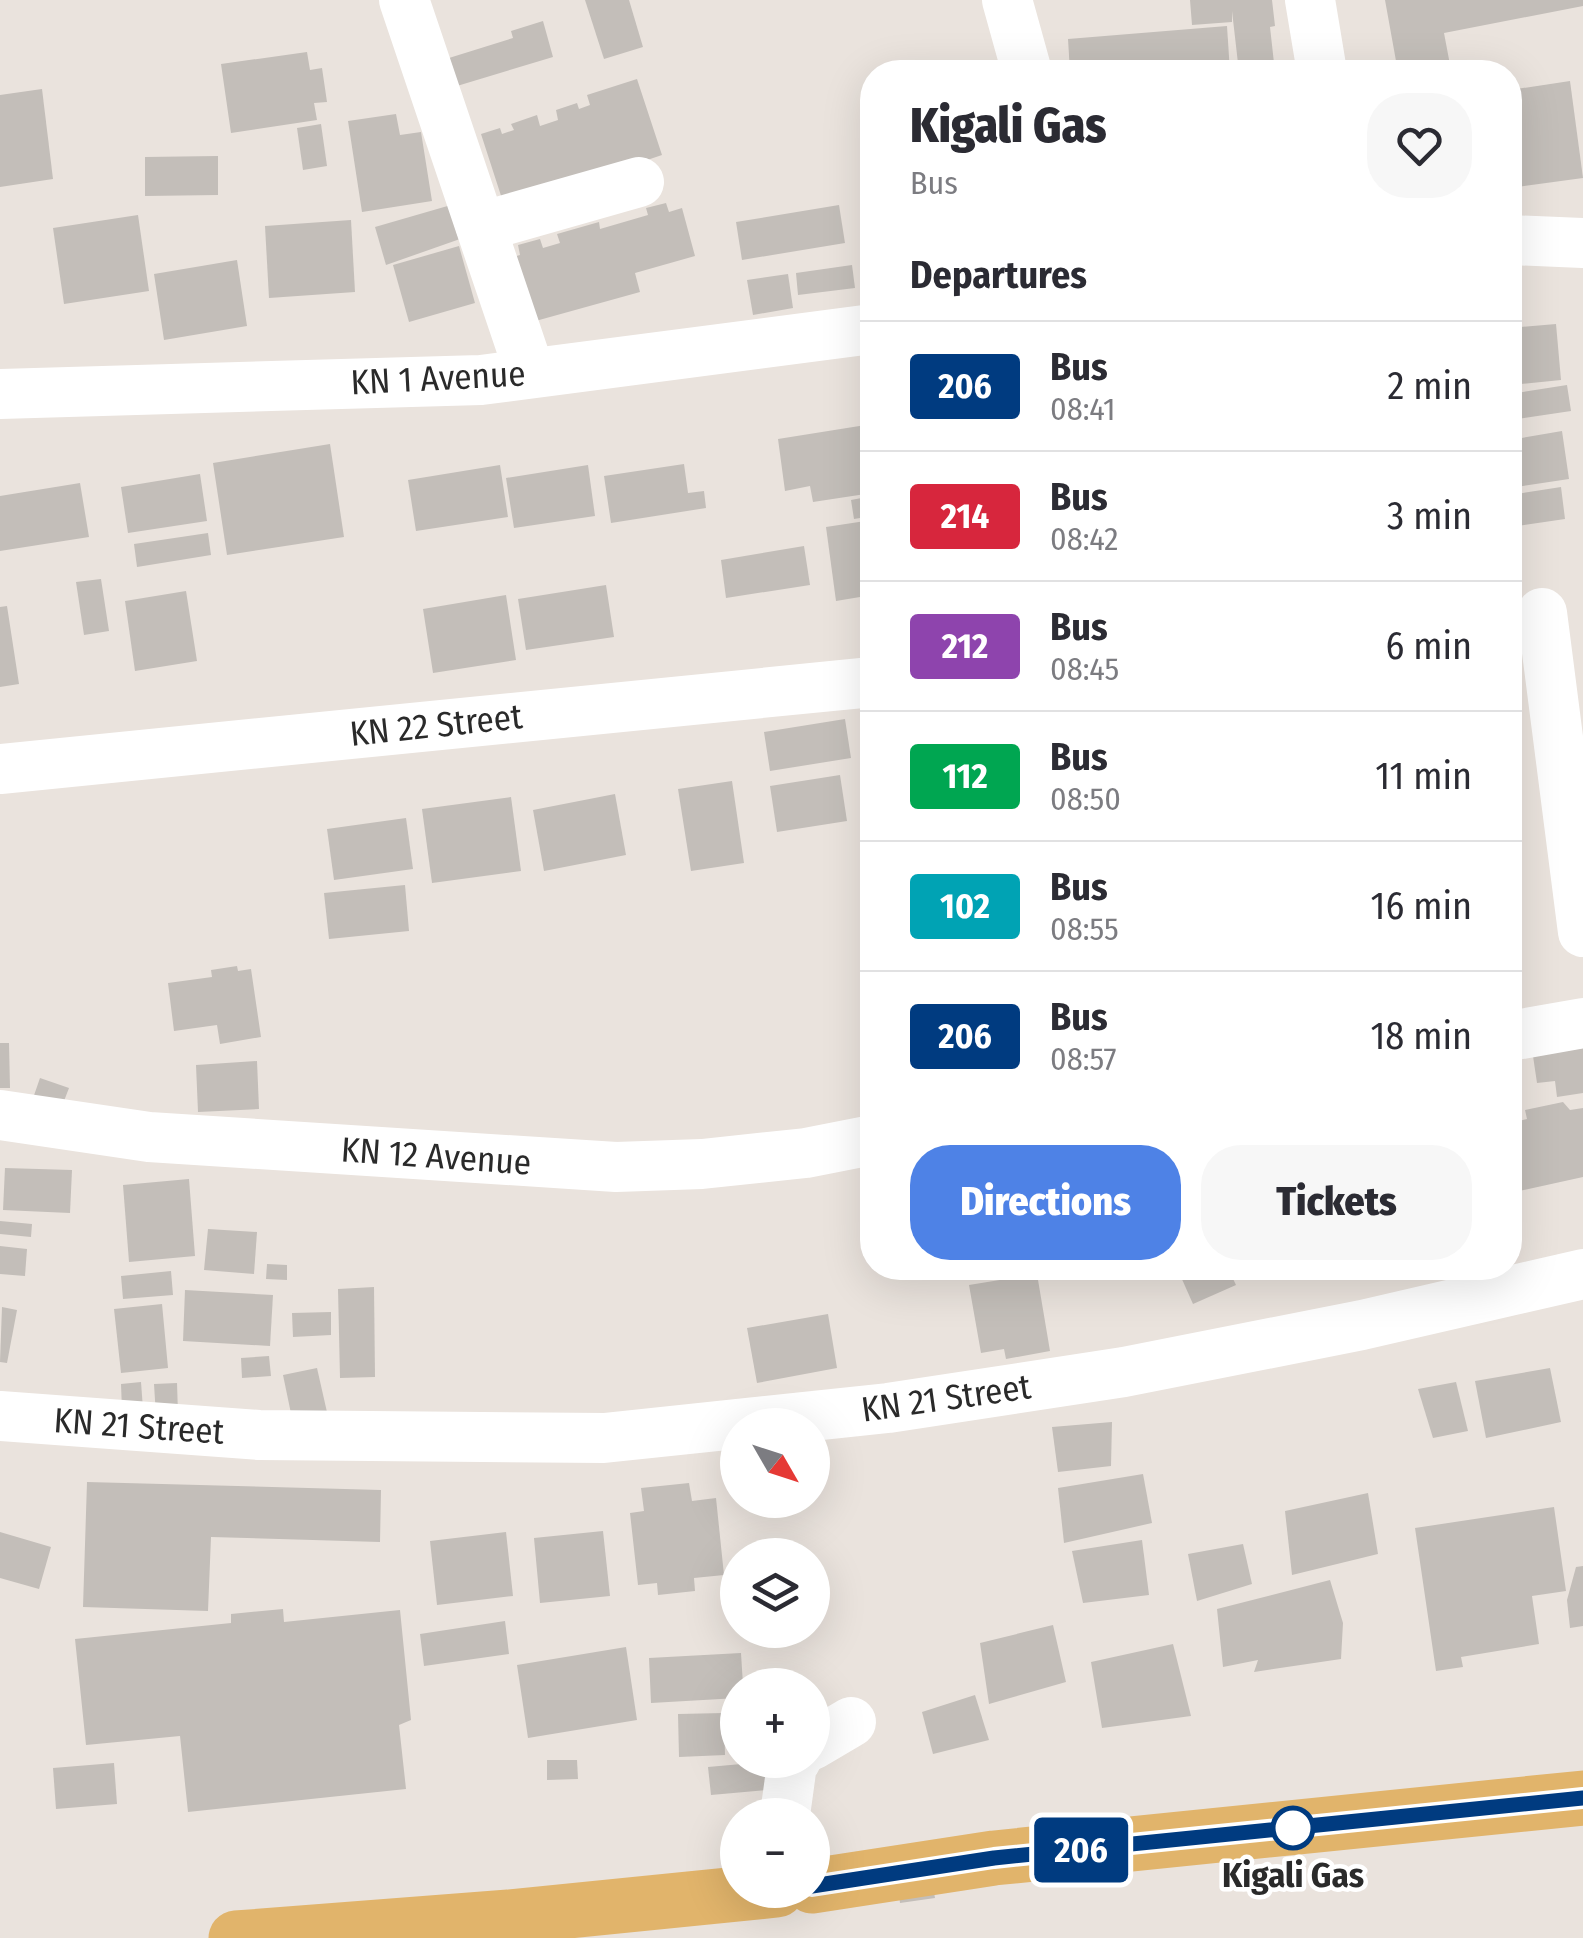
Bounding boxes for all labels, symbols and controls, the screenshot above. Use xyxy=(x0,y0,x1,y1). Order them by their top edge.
button: heart xyxy=(1367,93,1472,198)
text: Kigali Gas xyxy=(910,97,1106,155)
text: Bus xyxy=(910,164,958,202)
text: Departures xyxy=(910,252,1087,298)
text: Bus xyxy=(1050,344,1108,390)
street label: KN 1 Avenue xyxy=(349,352,527,404)
text: 2 min xyxy=(1387,363,1472,409)
text: 206 xyxy=(938,365,992,407)
text: 08:41 xyxy=(1050,390,1116,428)
text: Bus xyxy=(1050,474,1108,520)
text: 3 min xyxy=(1387,493,1472,539)
text: 214 xyxy=(941,495,989,537)
text: 08:42 xyxy=(1050,520,1118,558)
text: Bus xyxy=(1050,604,1108,650)
text: 6 min xyxy=(1385,623,1472,669)
text: 212 xyxy=(942,625,988,667)
text: 08:45 xyxy=(1050,650,1119,688)
street label: KN 22 Street xyxy=(348,695,525,755)
text: Bus xyxy=(1050,734,1108,780)
text: 11 min xyxy=(1375,753,1472,799)
text: 112 xyxy=(942,755,988,797)
text: 08:50 xyxy=(1050,780,1121,818)
text: Bus xyxy=(1050,864,1108,910)
text: 16 min xyxy=(1371,883,1472,929)
text: 102 xyxy=(940,885,990,927)
text: 08:55 xyxy=(1050,910,1119,948)
text: Bus xyxy=(1050,994,1108,1040)
text: 18 min xyxy=(1370,1013,1472,1059)
text: 206 xyxy=(938,1015,992,1057)
text: 08:57 xyxy=(1050,1040,1117,1078)
street label: KN 12 Avenue xyxy=(340,1128,532,1184)
button: Directions xyxy=(910,1145,1181,1260)
button: Tickets xyxy=(1201,1145,1472,1260)
street label: KN 21 Street xyxy=(859,1365,1034,1431)
street label: KN 21 Street xyxy=(52,1399,226,1453)
north arrow xyxy=(720,1408,830,1518)
map controls xyxy=(720,1408,830,1908)
button: layers xyxy=(720,1538,830,1648)
button: + xyxy=(720,1668,830,1778)
button: − xyxy=(720,1798,830,1908)
marker: Kigali Gas xyxy=(1272,1807,1314,1849)
line badge: 206 xyxy=(1024,1818,1138,1882)
text: 206 xyxy=(1054,1829,1108,1871)
place label: Kigali Gas xyxy=(1222,1854,1364,1896)

